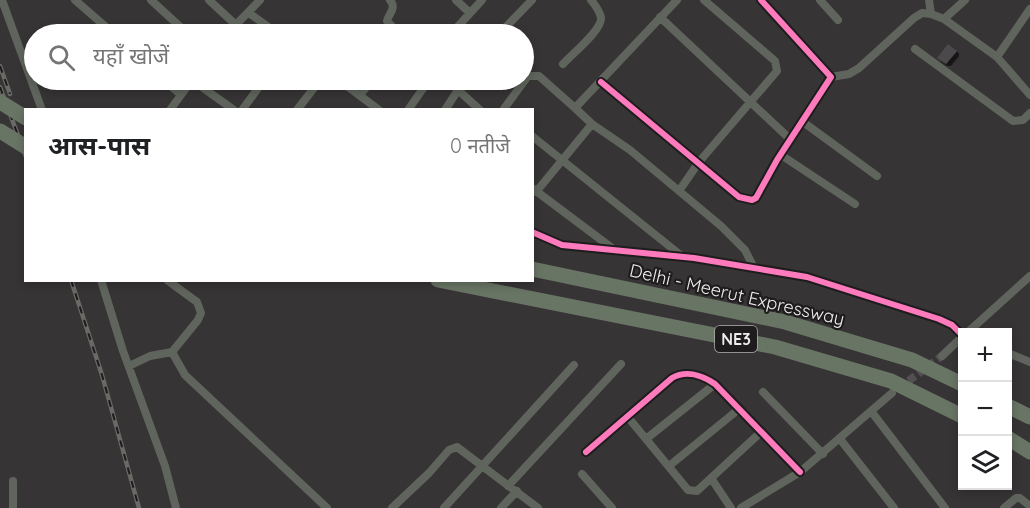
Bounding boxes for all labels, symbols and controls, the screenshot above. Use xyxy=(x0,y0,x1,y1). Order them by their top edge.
search box xyxy=(24,24,534,90)
icon: search xyxy=(45,41,78,74)
text: यहाँ खोजें xyxy=(93,42,169,70)
text: आस-पास xyxy=(48,129,150,162)
text: 0 नतीजे xyxy=(450,133,510,158)
street label: Delhi - Meerut Expressway xyxy=(627,259,847,330)
road number: NE3 xyxy=(715,326,757,352)
map controls xyxy=(958,328,1012,490)
button: + xyxy=(958,328,1012,382)
button: − xyxy=(958,382,1012,436)
button: layers xyxy=(958,436,1012,490)

